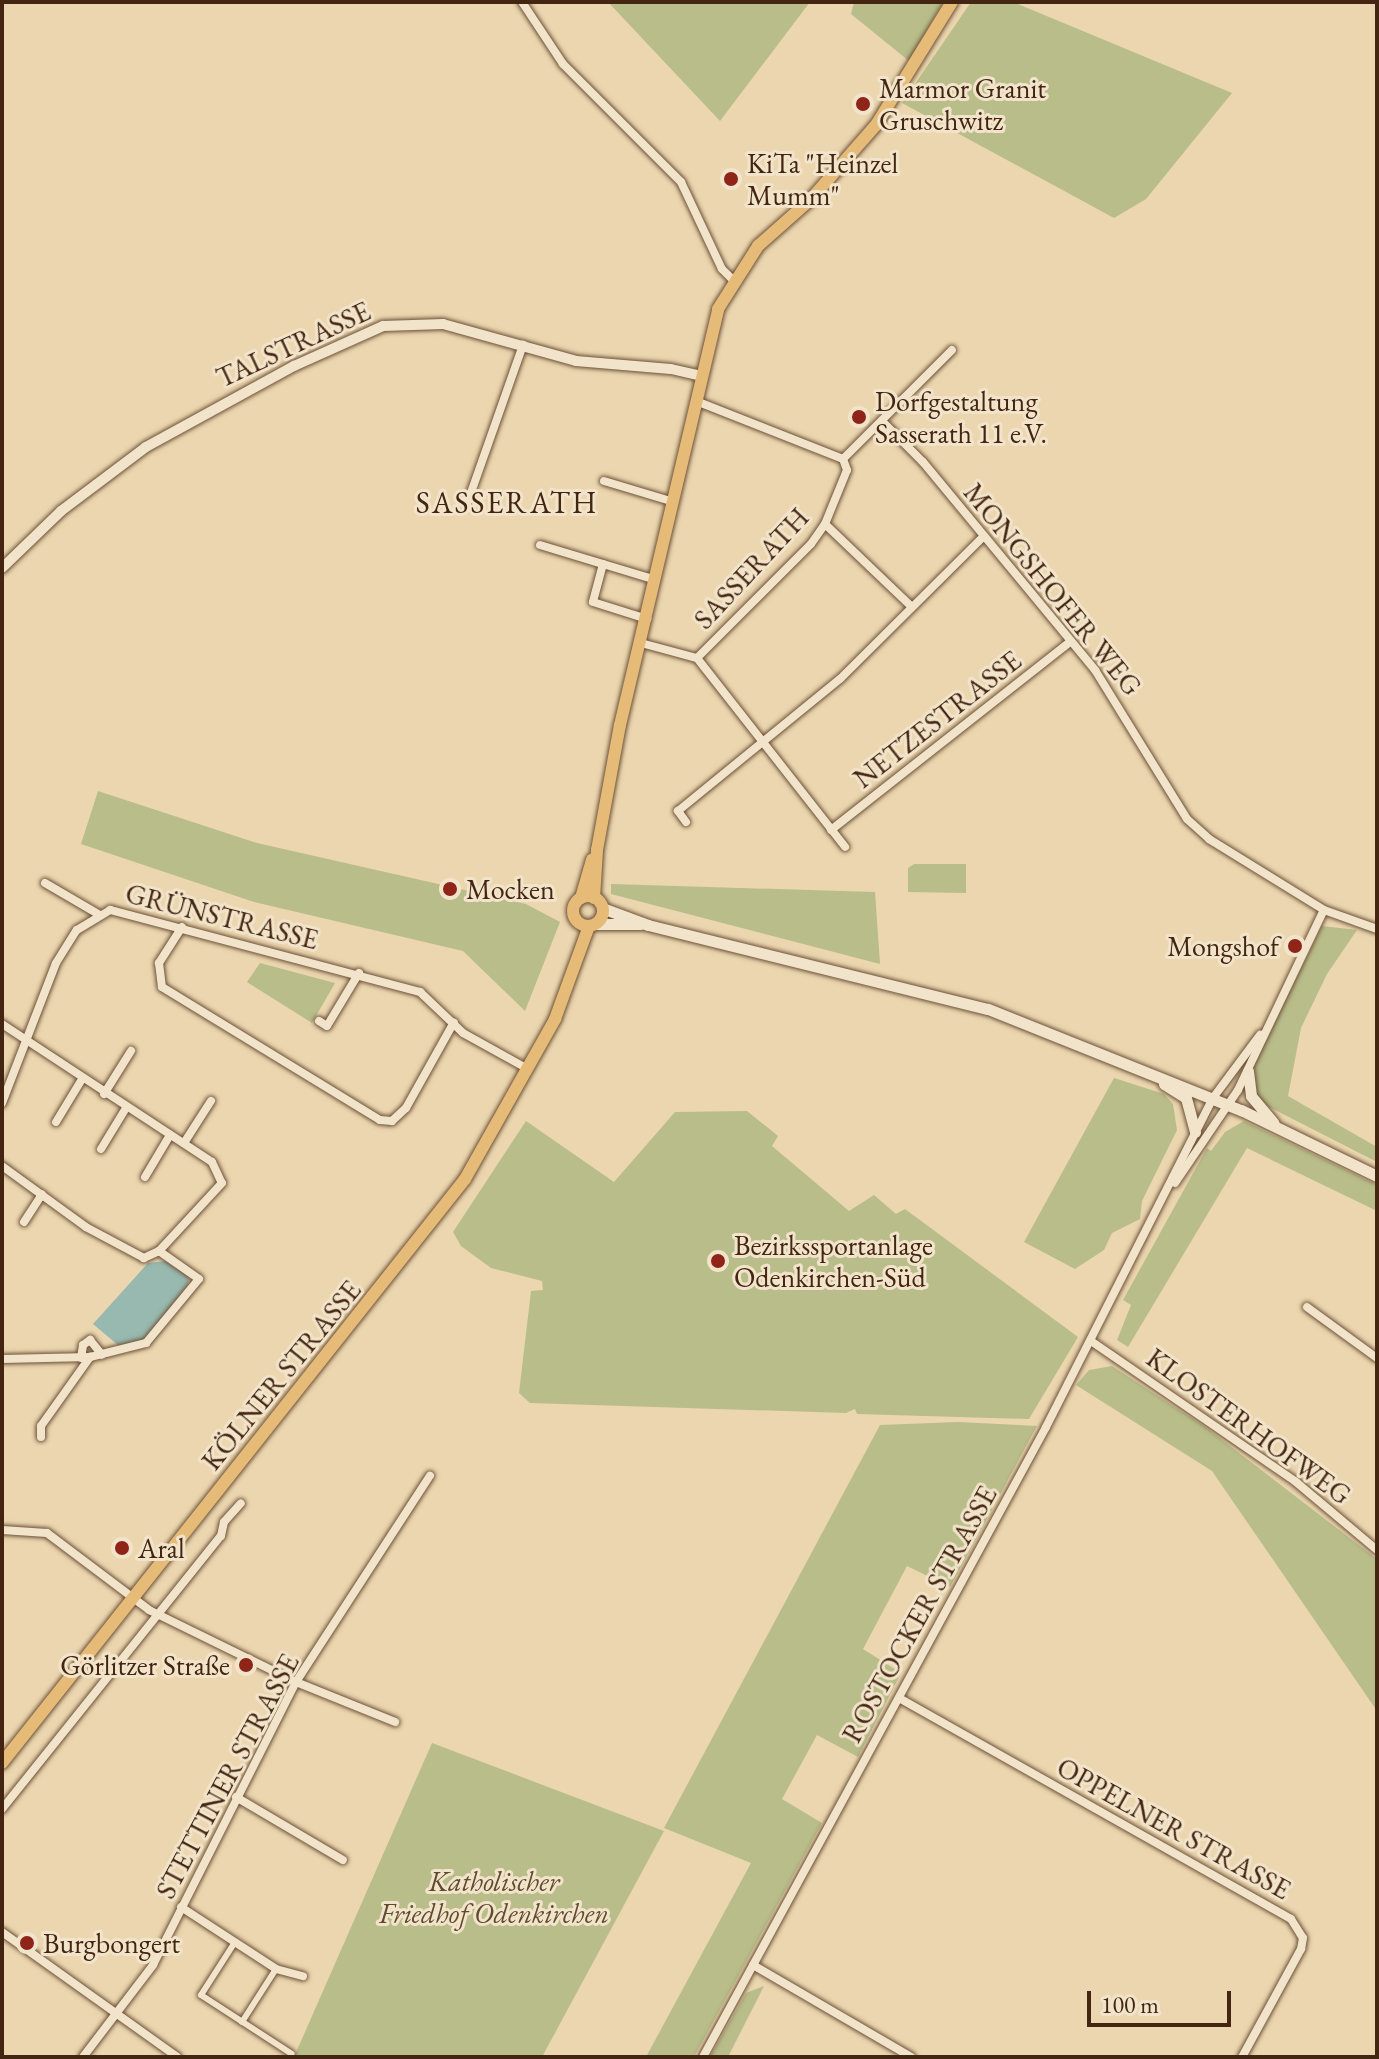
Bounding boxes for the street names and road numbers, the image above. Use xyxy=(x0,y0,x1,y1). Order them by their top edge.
street label: TALSTRASSE xyxy=(211,294,375,394)
street label: MONGSHOFER WEG xyxy=(957,476,1149,702)
street label: SASSERATH xyxy=(686,500,816,636)
street label: NETZESTRASSE xyxy=(846,643,1028,795)
street label: GRÜNSTRASSE xyxy=(122,876,322,956)
street label: KÖLNER STRASSE xyxy=(194,1273,368,1477)
street label: KLOSTERHOFWEG xyxy=(1140,1341,1358,1511)
street label: ROSTOCKER STRASSE xyxy=(834,1480,1004,1748)
street label: STETTINER STRASSE xyxy=(148,1648,306,1904)
street label: OPPELNER STRASSE xyxy=(1051,1750,1297,1906)

